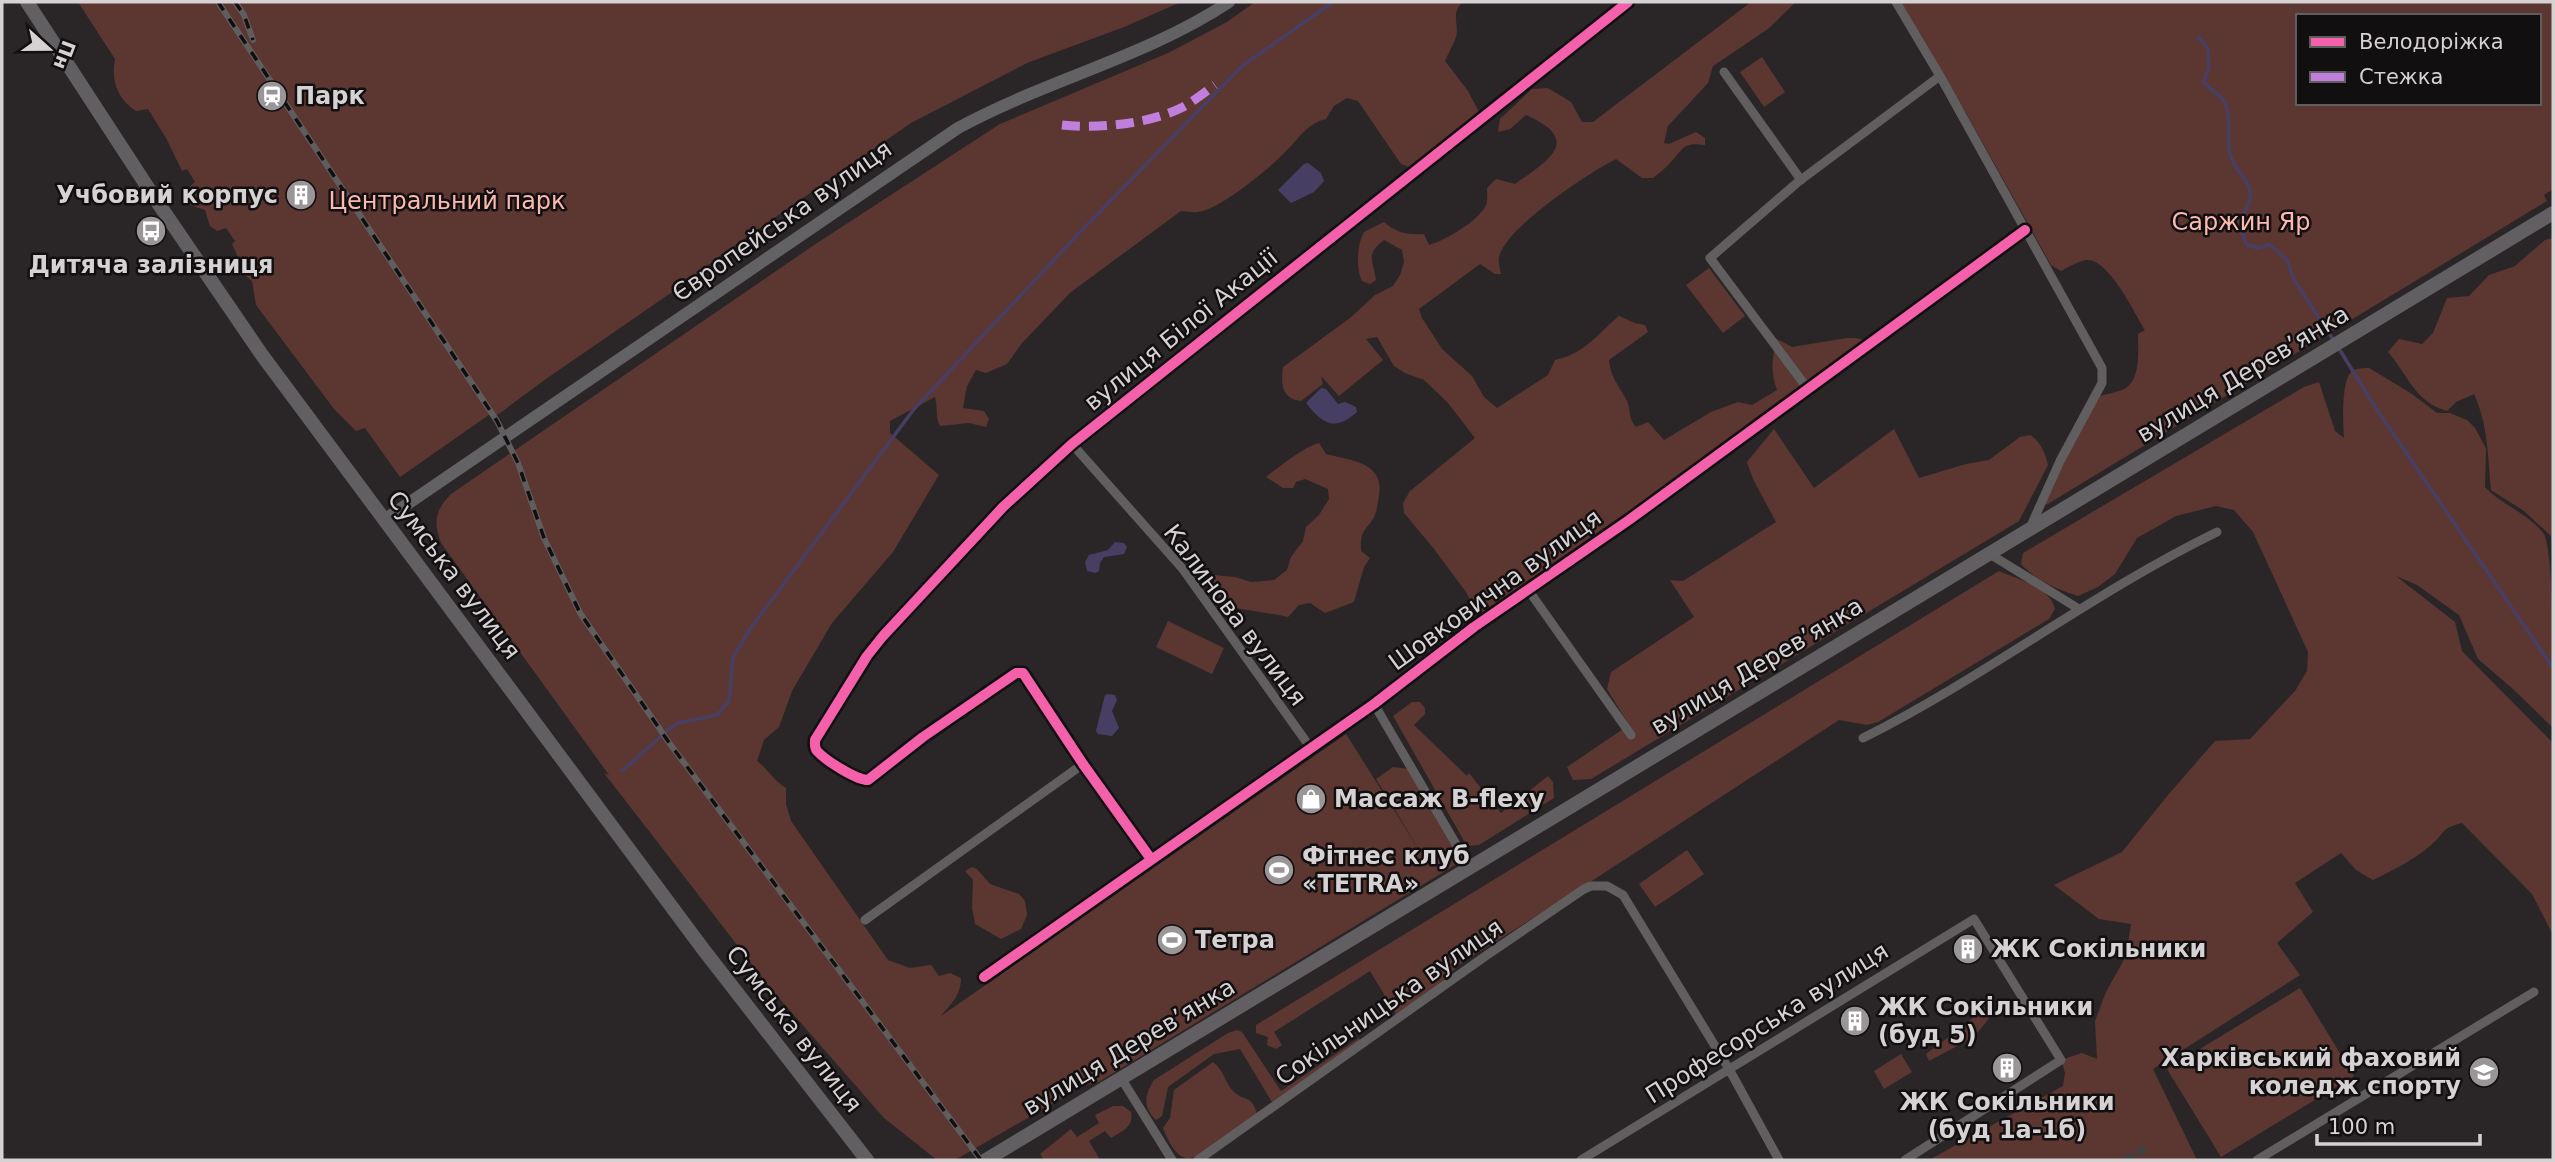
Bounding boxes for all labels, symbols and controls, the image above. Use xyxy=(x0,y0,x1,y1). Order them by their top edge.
north arrow xyxy=(14,14,84,84)
legend xyxy=(2296,14,2541,105)
text: Велодоріжка xyxy=(2359,30,2504,54)
text: Пн xyxy=(49,38,80,73)
text: Стежка xyxy=(2359,65,2443,89)
station icon: Парк xyxy=(255,79,289,113)
place label: Парк xyxy=(295,82,365,110)
street label: Європейська вулиця xyxy=(667,135,897,307)
building icon: Учбовий корпус xyxy=(284,178,318,212)
place label: Учбовий корпус xyxy=(56,181,278,209)
park label: Центральний парк xyxy=(328,187,566,215)
park label: Саржин Яр xyxy=(2171,208,2311,236)
bus stop icon: Дитяча залізниця xyxy=(134,214,168,248)
street label: вулиця Білої Акації xyxy=(1079,243,1283,417)
place label: Дитяча залізниця xyxy=(28,251,274,279)
street label: вулиця Дерев’янка xyxy=(2132,300,2354,448)
street label: Сумська вулиця xyxy=(382,485,526,665)
street label: Шовковична вулиця xyxy=(1383,504,1607,676)
street label: Калинова вулиця xyxy=(1158,519,1312,711)
street label: вулиця Дерев’янка xyxy=(1646,592,1868,740)
shop icon: Массаж B-flexy xyxy=(1294,782,1328,816)
place label: Массаж B-flexy xyxy=(1334,785,1545,813)
place label: Фітнес клуб «TETRA» xyxy=(1302,842,1470,898)
sports icon: Фітнес клуб «TETRA» xyxy=(1262,853,1296,887)
street label: Сокільницька вулиця xyxy=(1270,913,1508,1091)
sports icon: Тетра xyxy=(1155,923,1189,957)
place label: Тетра xyxy=(1195,926,1275,954)
building icon: ЖК Сокільники xyxy=(1951,932,1985,966)
place label: ЖК Сокільники xyxy=(1991,935,2206,963)
street label: Професорська вулиця xyxy=(1641,937,1893,1109)
street label: Сумська вулиця xyxy=(720,940,868,1118)
street label: вулиця Дерев’янка xyxy=(1018,973,1240,1121)
place label: ЖК Сокільники (буд 5) xyxy=(1878,993,2093,1049)
building icon: ЖК Сокільники (буд 5) xyxy=(1838,1004,1872,1038)
place label: Харківський фаховий коледж спорту xyxy=(2161,1044,2461,1100)
building icon: ЖК Сокільники (буд 1а-1б) xyxy=(1990,1051,2024,1085)
school or university icon: Харківський фаховий коледж спорту xyxy=(2467,1055,2501,1089)
place label: ЖК Сокільники (буд 1а-1б) xyxy=(1899,1088,2115,1144)
scale bar xyxy=(2317,1102,2480,1146)
text: 100 m xyxy=(2328,1115,2395,1139)

